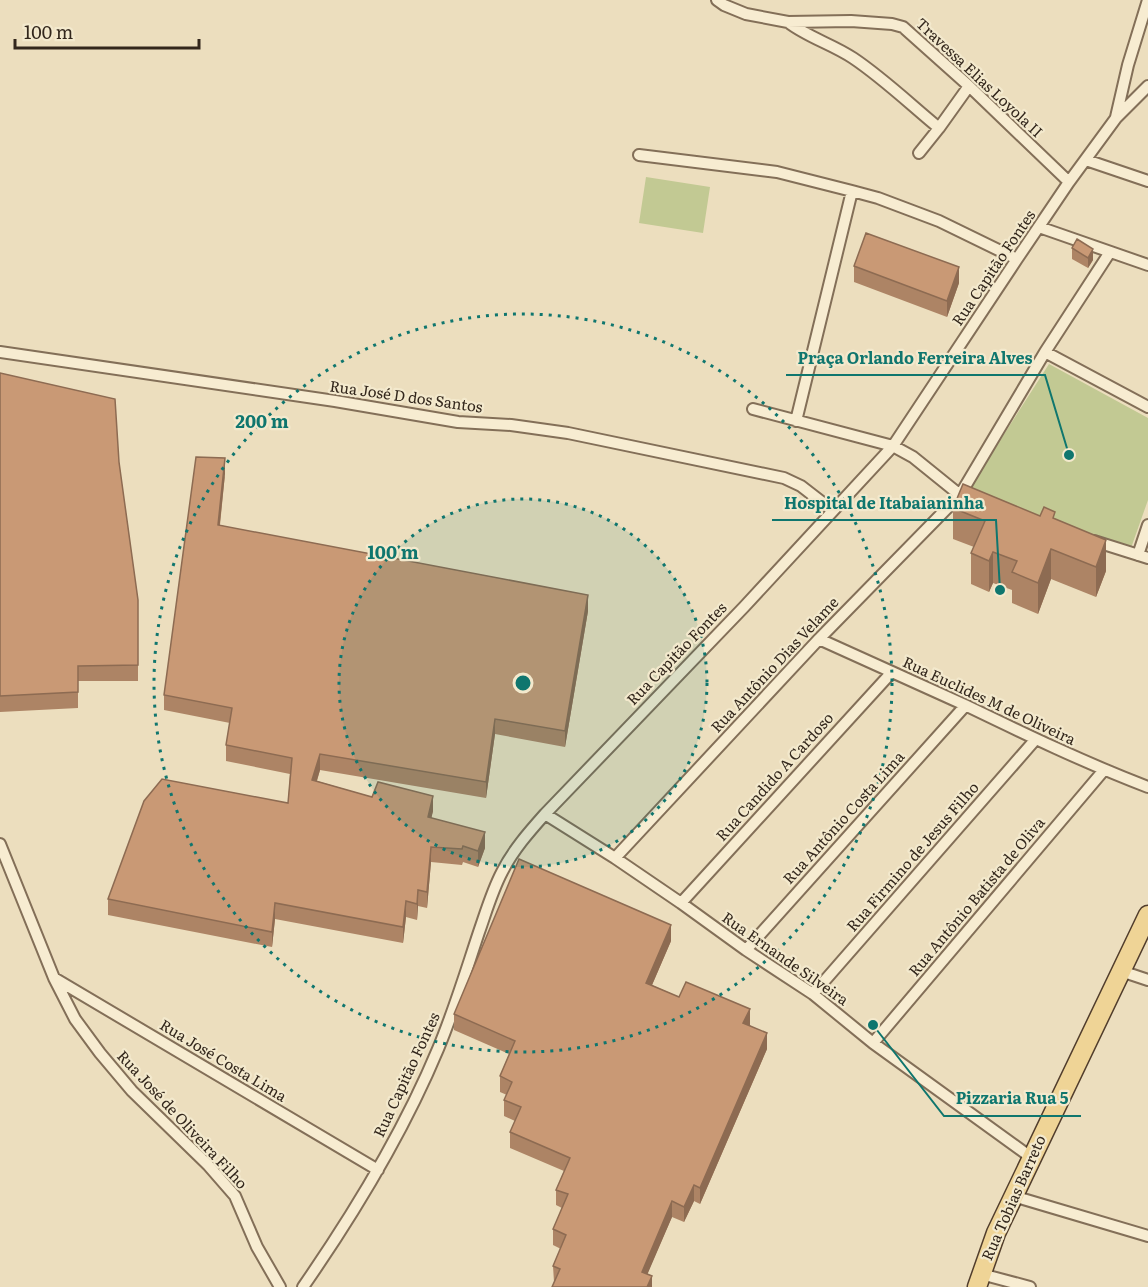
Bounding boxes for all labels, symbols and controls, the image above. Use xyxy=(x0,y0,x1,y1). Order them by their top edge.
scale bar xyxy=(15,12,200,50)
street label: Travessa Elias Loyola II xyxy=(911,12,1049,142)
text: 100 m xyxy=(24,18,73,45)
street label: Rua Capitão Fontes xyxy=(945,204,1040,330)
callout: Praça Orlando Ferreira Alves xyxy=(786,341,1045,375)
text: Praça Orlando Ferreira Alves xyxy=(797,345,1033,369)
street label: Rua José D dos Santos xyxy=(328,373,484,418)
text: 200 m xyxy=(235,407,289,434)
callout: Hospital de Itabaianinha xyxy=(772,486,996,520)
text: Hospital de Itabaianinha xyxy=(784,490,985,514)
text: 100 m xyxy=(367,538,419,565)
street label: Rua Antônio Dias Velame xyxy=(704,591,843,737)
street label: Rua Capitão Fontes xyxy=(621,596,731,710)
street label: Rua Euclides M de Oliveira xyxy=(899,649,1081,750)
centre of rings xyxy=(513,673,533,693)
street label: Rua Candido A Cardoso xyxy=(710,706,838,845)
street label: Rua Antônio Costa Lima xyxy=(777,745,910,889)
street label: Rua Firmino de Jesus Filho xyxy=(840,776,984,936)
street label: Rua Antônio Batista de Oliva xyxy=(902,811,1050,981)
street label: Rua Ernande Silveira xyxy=(718,905,855,1011)
street label: Rua Capitão Fontes xyxy=(367,1008,445,1141)
street label: Rua José Costa Lima xyxy=(156,1013,292,1107)
street label: Rua José de Oliveira Filho xyxy=(112,1044,254,1194)
callout: Pizzaria Rua 5 xyxy=(944,1082,1081,1116)
text: Pizzaria Rua 5 xyxy=(956,1085,1069,1109)
street label: Rua Tobias Barreto xyxy=(975,1131,1051,1264)

